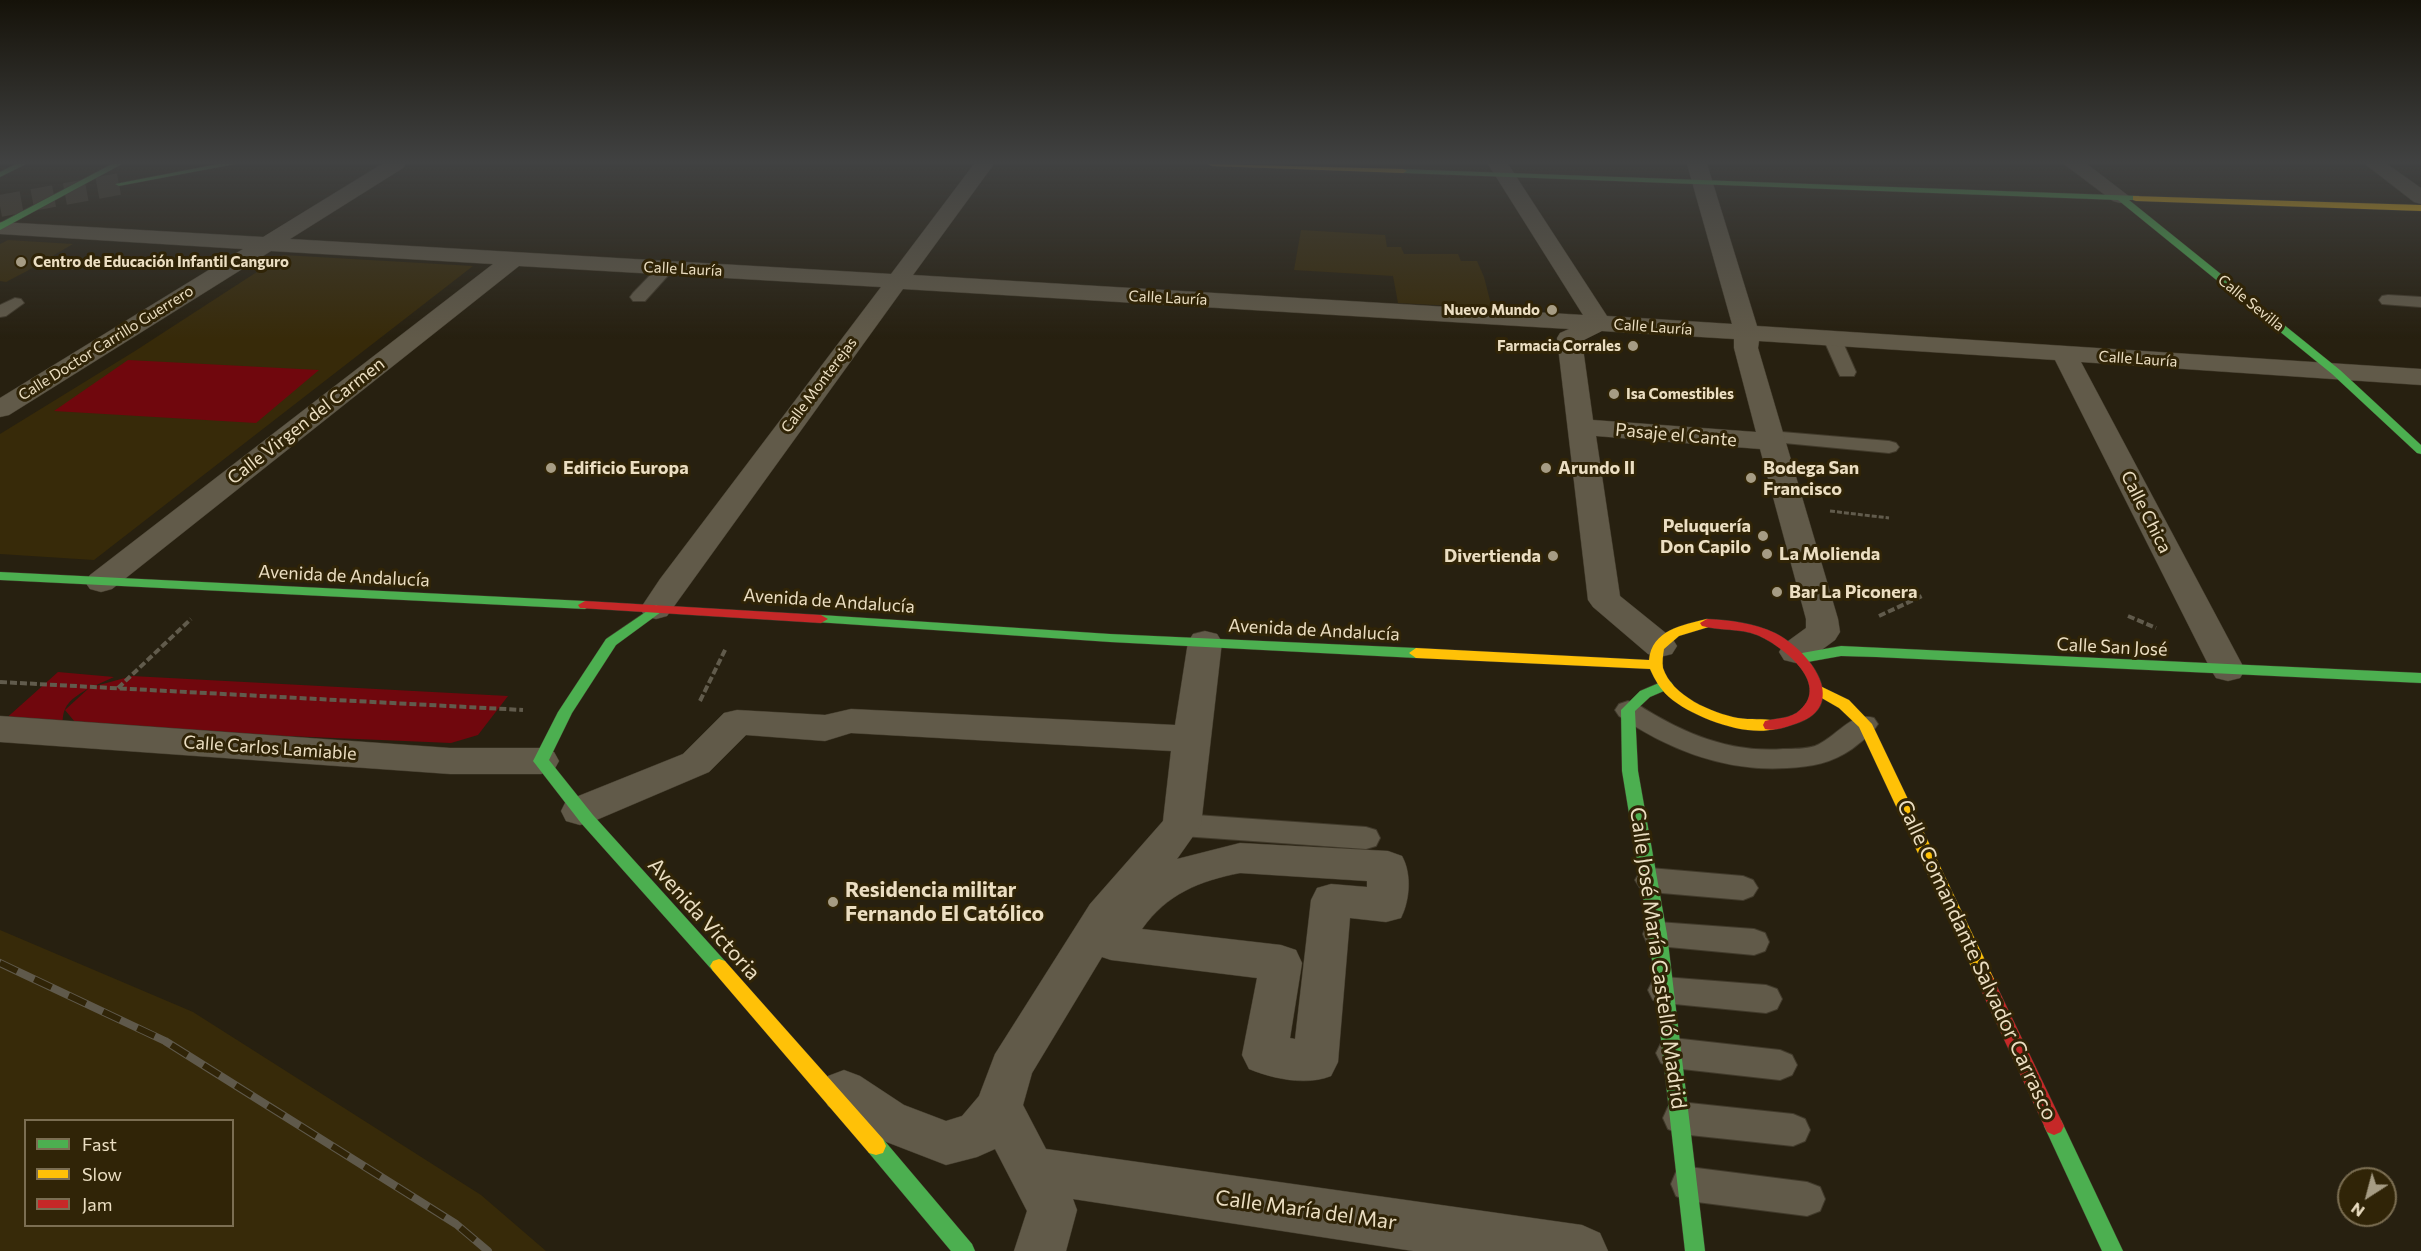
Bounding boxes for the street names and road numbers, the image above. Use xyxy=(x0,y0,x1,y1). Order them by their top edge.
street label: Calle Lauría xyxy=(643,258,723,280)
street label: Calle Sevilla xyxy=(2214,271,2288,335)
street label: Calle Doctor Carrillo Guerrero xyxy=(15,282,197,404)
street label: Calle Lauría xyxy=(1128,287,1208,309)
street label: Calle Lauría xyxy=(1613,315,1693,339)
street label: Calle Monterejas xyxy=(777,334,861,436)
street label: Calle Lauría xyxy=(2098,347,2178,371)
street label: Calle Virgen del Carmen xyxy=(223,353,389,489)
street label: Pasaje el Cante xyxy=(1614,419,1738,451)
street label: Calle Chica xyxy=(2116,467,2176,557)
street label: Avenida de Andalucía xyxy=(258,561,430,591)
street label: Avenida de Andalucía xyxy=(743,584,915,618)
street label: Avenida de Andalucía xyxy=(1228,615,1400,645)
street label: Calle San José xyxy=(2056,633,2168,661)
street label: Calle Carlos Lamiable xyxy=(183,731,357,765)
street label: Calle Comandante Salvador Carrasco xyxy=(1891,796,2063,1124)
street label: Calle José María Castelló Madrid xyxy=(1624,805,1692,1111)
street label: Avenida Victoria xyxy=(643,853,765,985)
street label: Calle María del Mar xyxy=(1214,1185,1398,1235)

